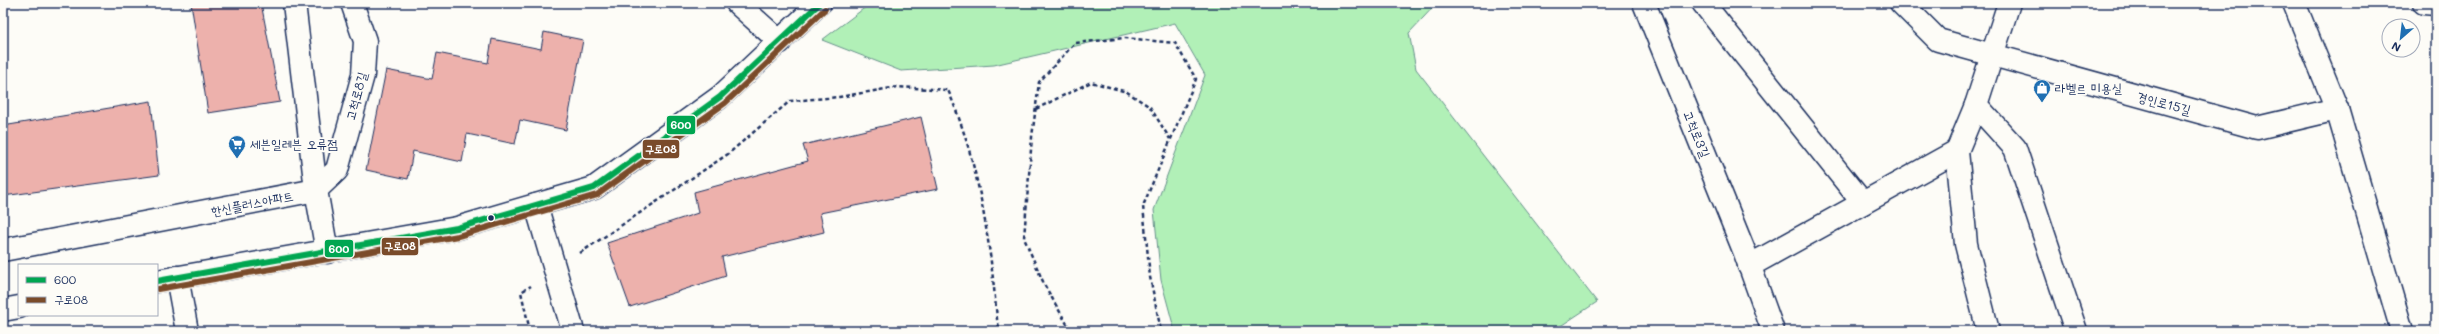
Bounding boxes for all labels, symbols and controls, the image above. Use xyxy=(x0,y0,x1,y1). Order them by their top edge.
north arrow xyxy=(2381,18,2421,58)
text: N xyxy=(2389,39,2403,56)
street label: 고척로8길 xyxy=(341,70,370,122)
shop icon: 라벨르 미용실 xyxy=(2032,78,2052,103)
place label: 라벨르 미용실 xyxy=(2055,79,2122,96)
street label: 경인로15길 xyxy=(2135,87,2193,118)
street label: 고척로3길 xyxy=(1680,108,1715,160)
line badge: 600 xyxy=(666,115,696,135)
text: 600 xyxy=(671,117,691,132)
supermarket icon: 세븐일레븐 오류점 xyxy=(227,134,247,159)
place label: 세븐일레븐 오류점 xyxy=(250,135,338,152)
line badge: 구로08 xyxy=(642,139,680,159)
text: 구로08 xyxy=(645,141,677,156)
street label: 한신플러스아파트 xyxy=(209,186,295,219)
unlabelled marker xyxy=(486,213,496,223)
line badge: 구로08 xyxy=(381,237,419,256)
text: 구로08 xyxy=(384,238,416,253)
line badge: 600 xyxy=(324,239,354,258)
text: 600 xyxy=(329,241,349,256)
legend xyxy=(18,264,158,316)
text: 600 xyxy=(54,271,77,287)
text: 구로08 xyxy=(54,291,88,307)

